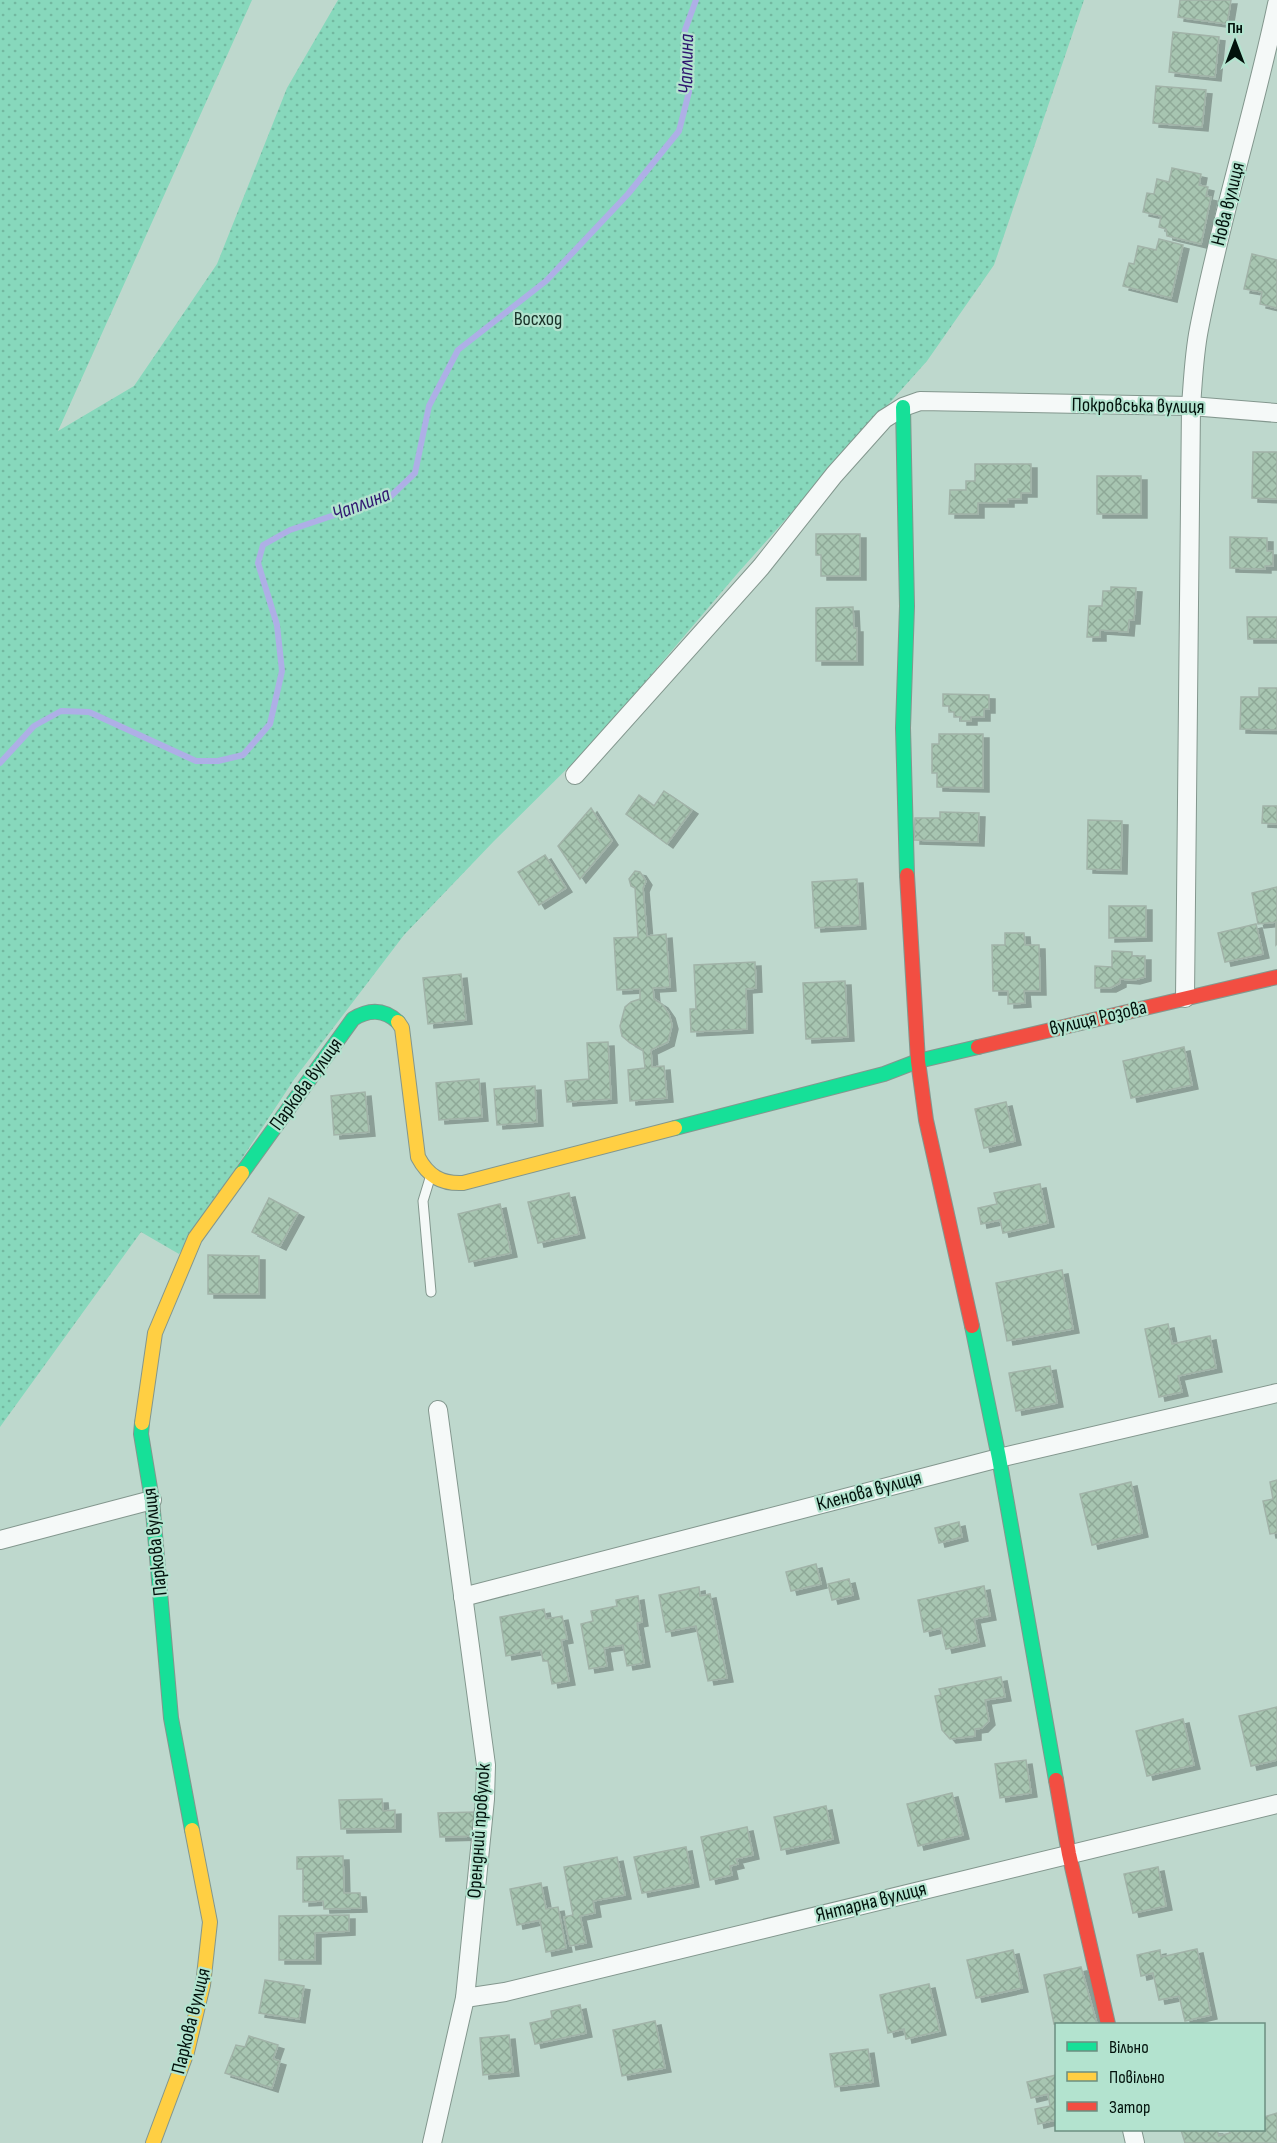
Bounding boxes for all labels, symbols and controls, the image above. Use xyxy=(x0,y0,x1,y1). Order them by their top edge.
north arrow xyxy=(1205,12,1265,72)
text: Пн xyxy=(1227,19,1243,38)
water label: Чаплина xyxy=(673,33,699,94)
street label: Нова вулиця xyxy=(1206,160,1250,248)
park label: Восход xyxy=(514,307,562,331)
street label: Покровська вулиця xyxy=(1071,393,1205,419)
water label: Чаплина xyxy=(328,481,394,526)
street label: вулиця Розова xyxy=(1047,995,1149,1041)
street label: Паркова вулиця xyxy=(264,1033,348,1135)
street label: Кленова вулиця xyxy=(814,1465,924,1517)
street label: Паркова вулиця xyxy=(137,1487,173,1597)
street label: Орендний провулок xyxy=(462,1762,496,1899)
street label: Янтарна вулиця xyxy=(813,1877,929,1927)
street label: Паркова вулиця xyxy=(166,1965,216,2077)
legend xyxy=(1055,2023,1265,2131)
text: Вільно xyxy=(1109,2037,1149,2058)
text: Повільно xyxy=(1109,2067,1165,2088)
text: Затор xyxy=(1109,2097,1150,2118)

